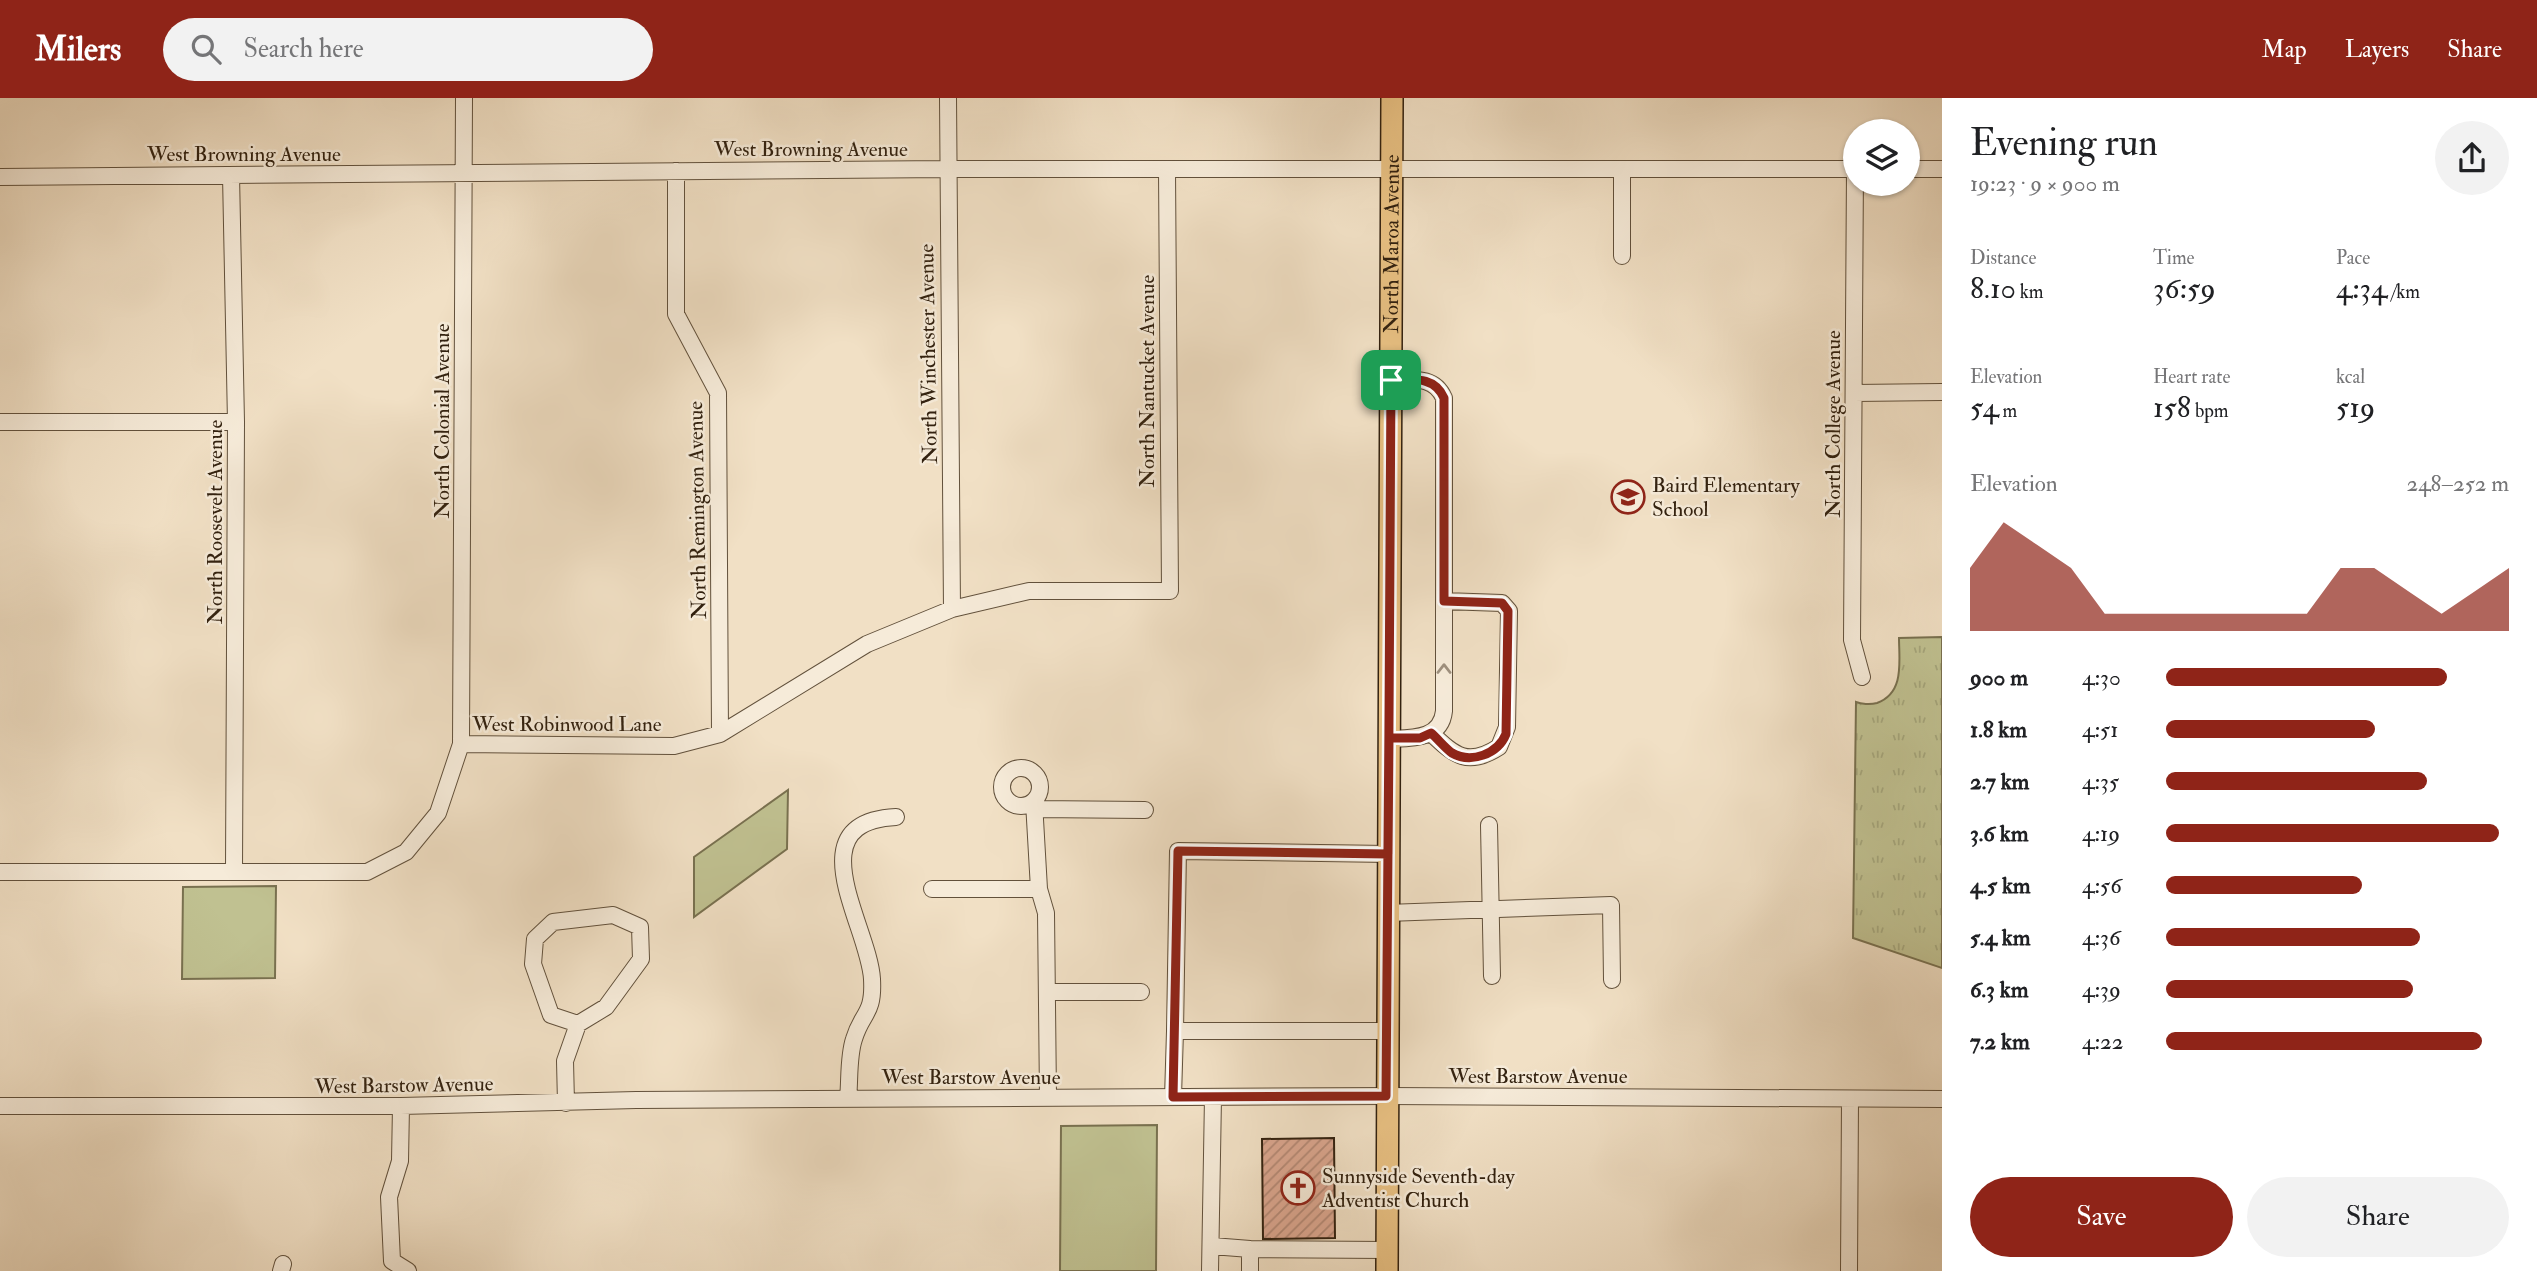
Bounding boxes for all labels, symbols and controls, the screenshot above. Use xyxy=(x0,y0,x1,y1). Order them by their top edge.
search box xyxy=(163,18,653,81)
text: Milers xyxy=(35,29,121,70)
icon: search xyxy=(187,30,225,68)
text: Search here xyxy=(243,33,364,65)
text: Map xyxy=(2262,34,2307,65)
text: Layers xyxy=(2345,34,2409,65)
text: Share xyxy=(2447,34,2502,65)
map controls xyxy=(1843,119,1920,196)
button: layers xyxy=(1843,119,1920,196)
text: Evening run xyxy=(1970,119,2158,167)
button: share xyxy=(2435,121,2509,195)
street label: West Browning Avenue xyxy=(713,136,908,163)
street label: West Browning Avenue xyxy=(146,141,341,168)
street label: North Maroa Avenue xyxy=(1378,154,1406,334)
text: 19:23 · 9 × 900 m xyxy=(1970,169,2120,198)
street label: North Winchester Avenue xyxy=(913,243,944,464)
text: Distance xyxy=(1970,246,2036,270)
text: Time xyxy=(2153,246,2195,270)
text: Pace xyxy=(2336,246,2370,270)
text: 8.10 xyxy=(1970,270,2016,307)
text: 36:59 xyxy=(2153,270,2216,307)
text: 4:34 xyxy=(2336,270,2387,307)
street label: North Nantucket Avenue xyxy=(1134,274,1161,487)
text: km xyxy=(2016,280,2044,304)
text: /km xyxy=(2387,280,2420,304)
street label: North Colonial Avenue xyxy=(429,323,456,518)
street label: North College Avenue xyxy=(1820,330,1847,518)
pin xyxy=(1361,350,1421,410)
icon: arrive xyxy=(1372,361,1410,399)
text: Elevation xyxy=(1970,365,2042,389)
text: Heart rate xyxy=(2153,365,2230,389)
text: kcal xyxy=(2336,365,2365,389)
text: 54 xyxy=(1970,389,1999,426)
text: 158 xyxy=(2153,389,2191,426)
text: 519 xyxy=(2336,389,2375,426)
text: m xyxy=(1999,399,2017,423)
text: bpm xyxy=(2191,399,2229,423)
street label: North Remington Avenue xyxy=(682,401,713,619)
street label: North Roosevelt Avenue xyxy=(202,420,229,624)
text: Elevation xyxy=(1970,469,2058,498)
text: 248–252 m xyxy=(2407,469,2509,498)
place label: Baird Elementary School xyxy=(1652,472,1801,523)
school or university icon: Baird Elementary School xyxy=(1609,478,1647,516)
one-way arrow xyxy=(1436,663,1452,674)
text: 900 m xyxy=(1970,663,2028,692)
text: 4:30 xyxy=(2082,663,2121,692)
street label: West Robinwood Lane xyxy=(471,711,662,738)
text: 1.8 km xyxy=(1970,715,2027,744)
text: 4:51 xyxy=(2082,715,2118,744)
text: 2.7 km xyxy=(1970,767,2029,796)
text: 4:35 xyxy=(2082,767,2119,796)
text: 3.6 km xyxy=(1970,819,2029,848)
text: 4:19 xyxy=(2082,819,2120,848)
text: 4.5 km xyxy=(1970,871,2031,900)
text: 4:56 xyxy=(2082,871,2122,900)
text: 5.4 km xyxy=(1970,923,2031,952)
text: 4:36 xyxy=(2082,923,2121,952)
text: 6.3 km xyxy=(1970,975,2029,1004)
text: 4:39 xyxy=(2082,975,2121,1004)
text: 7.2 km xyxy=(1970,1027,2030,1056)
text: 4:22 xyxy=(2082,1027,2123,1056)
street label: West Barstow Avenue xyxy=(1448,1063,1628,1090)
street label: West Barstow Avenue xyxy=(881,1064,1061,1091)
street label: West Barstow Avenue xyxy=(313,1070,494,1101)
place label: Sunnyside Seventh-day Adventist Church xyxy=(1321,1163,1516,1214)
church icon: Sunnyside Seventh-day Adventist Church xyxy=(1279,1169,1317,1207)
button: Save xyxy=(1970,1177,2233,1257)
button: Share xyxy=(2247,1177,2509,1257)

